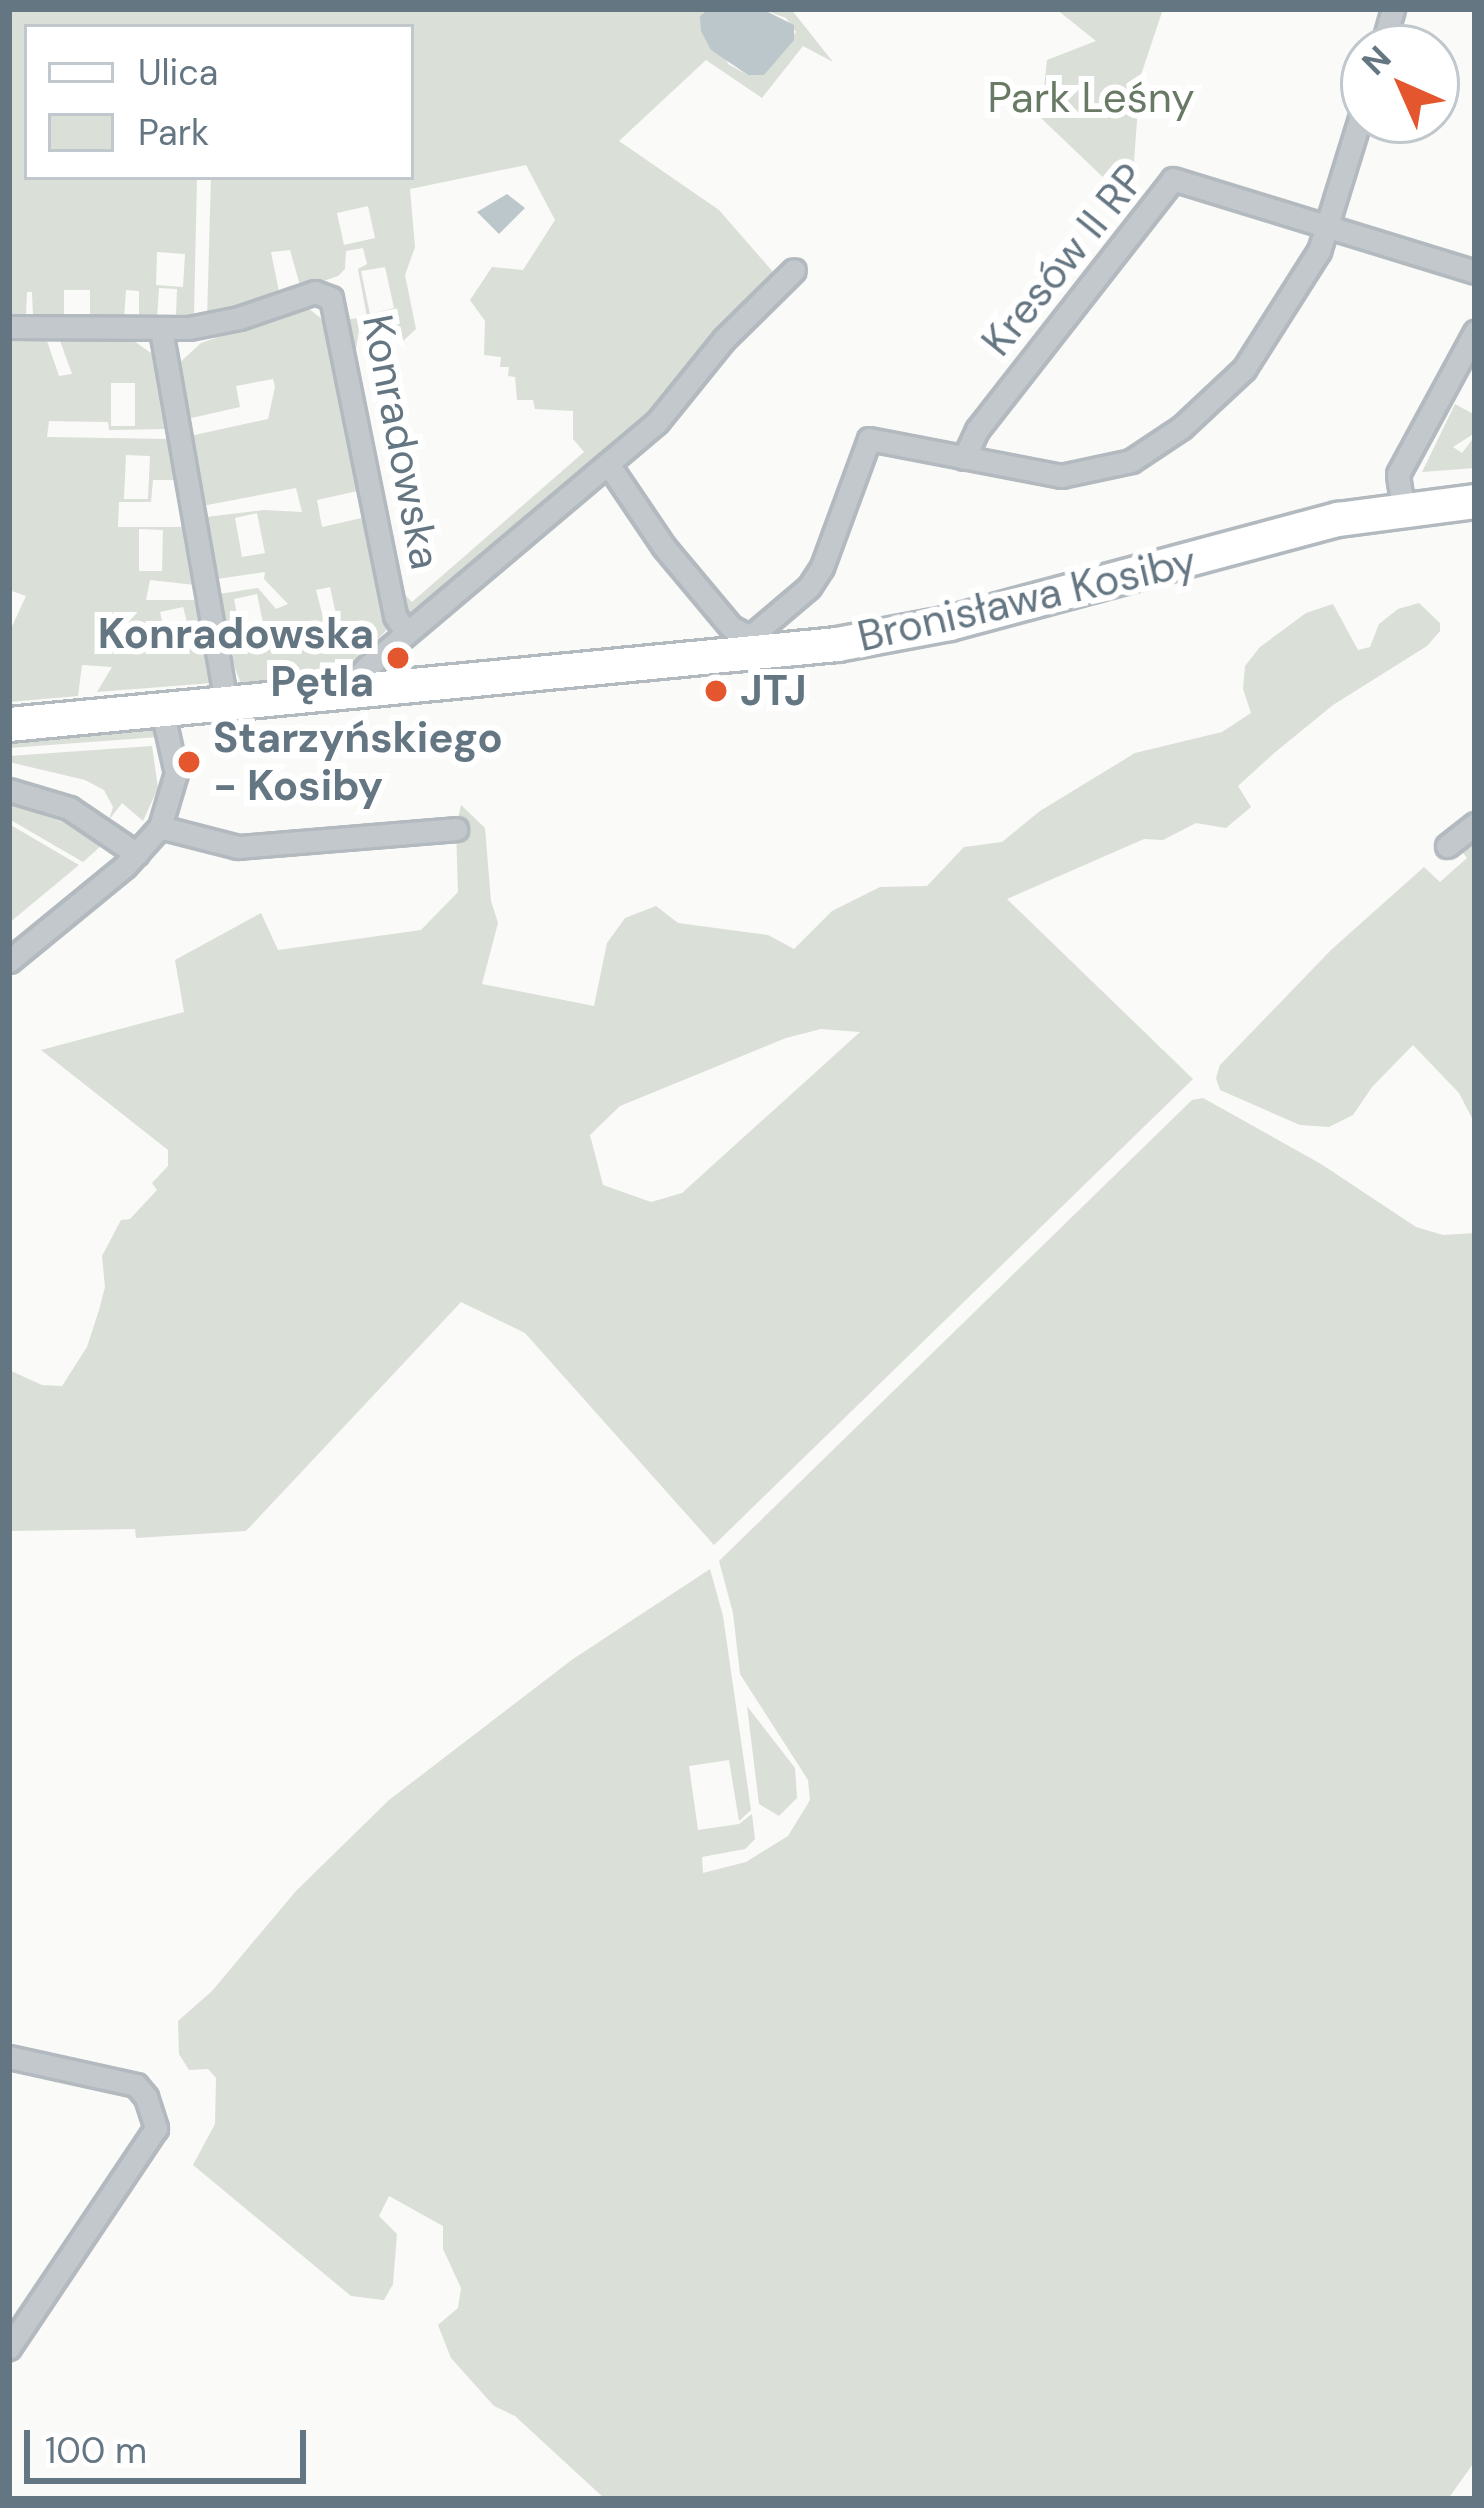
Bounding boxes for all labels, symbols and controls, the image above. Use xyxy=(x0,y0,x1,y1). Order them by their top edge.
legend xyxy=(24,24,414,180)
north arrow xyxy=(1340,24,1460,144)
text: N xyxy=(1353,37,1400,84)
text: Ulica xyxy=(138,49,218,96)
park label: Park Leśny xyxy=(987,73,1195,123)
text: Park xyxy=(138,109,209,156)
street label: Kresów II RP xyxy=(972,154,1156,366)
street label: Konradowska xyxy=(352,311,450,573)
street label: Bronisława Kosiby xyxy=(853,536,1201,662)
place label: Konradowska Pętla xyxy=(98,609,374,708)
marker: Konradowska Pętla xyxy=(385,645,411,671)
place label: JTJ xyxy=(740,666,807,716)
marker: JTJ xyxy=(703,678,729,704)
place label: Starzyńskiego - Kosiby xyxy=(213,713,503,812)
marker: Starzyńskiego - Kosiby xyxy=(176,749,202,775)
scale bar xyxy=(30,2406,312,2480)
text: 100 m xyxy=(45,2427,147,2474)

